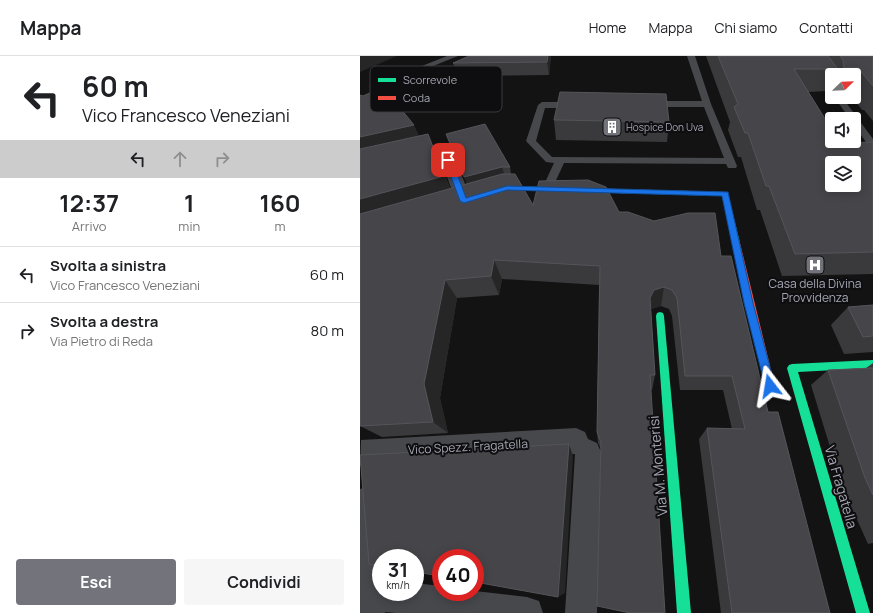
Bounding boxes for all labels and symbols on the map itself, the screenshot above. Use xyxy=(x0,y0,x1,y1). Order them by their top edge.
legend xyxy=(370,66,502,112)
north arrow xyxy=(825,68,861,104)
text: Scorrevole xyxy=(403,72,458,87)
text: Coda xyxy=(403,90,430,105)
building icon: Hospice Don Uva xyxy=(601,116,623,138)
place label: Hospice Don Uva xyxy=(626,120,703,134)
pin xyxy=(431,143,465,177)
hospital icon: Casa della Divina Provvidenza xyxy=(804,254,826,276)
place label: Casa della Divina Provvidenza xyxy=(769,275,861,306)
position arrow xyxy=(749,365,791,407)
street label: Via M. Monterisi xyxy=(644,415,671,517)
street label: Vico Spezz. Fragatella xyxy=(408,435,528,458)
street label: Via Fragatella xyxy=(821,443,862,531)
speed limit sign: 40 xyxy=(432,549,484,601)

